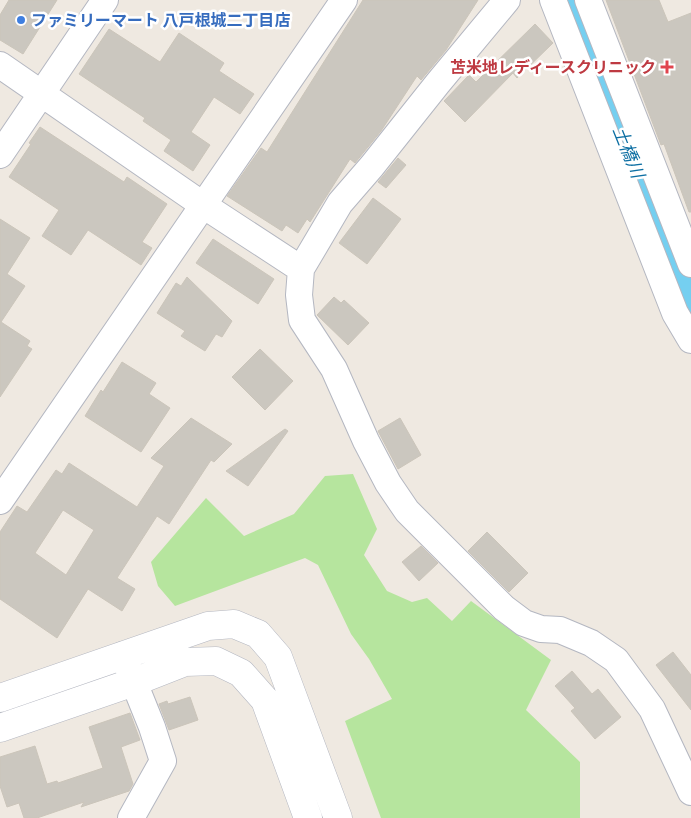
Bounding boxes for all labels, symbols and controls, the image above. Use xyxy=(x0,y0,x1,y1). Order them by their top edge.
place label: ファミリーマート 八戸根城二丁目店 xyxy=(31,9,290,32)
marker: ファミリーマート 八戸根城二丁目店 xyxy=(15,14,27,26)
place label: 苫米地レディースクリニック xyxy=(450,56,656,79)
marker: 苫米地レディースクリニック xyxy=(660,60,674,74)
water label: 土橋川 xyxy=(607,122,651,184)

